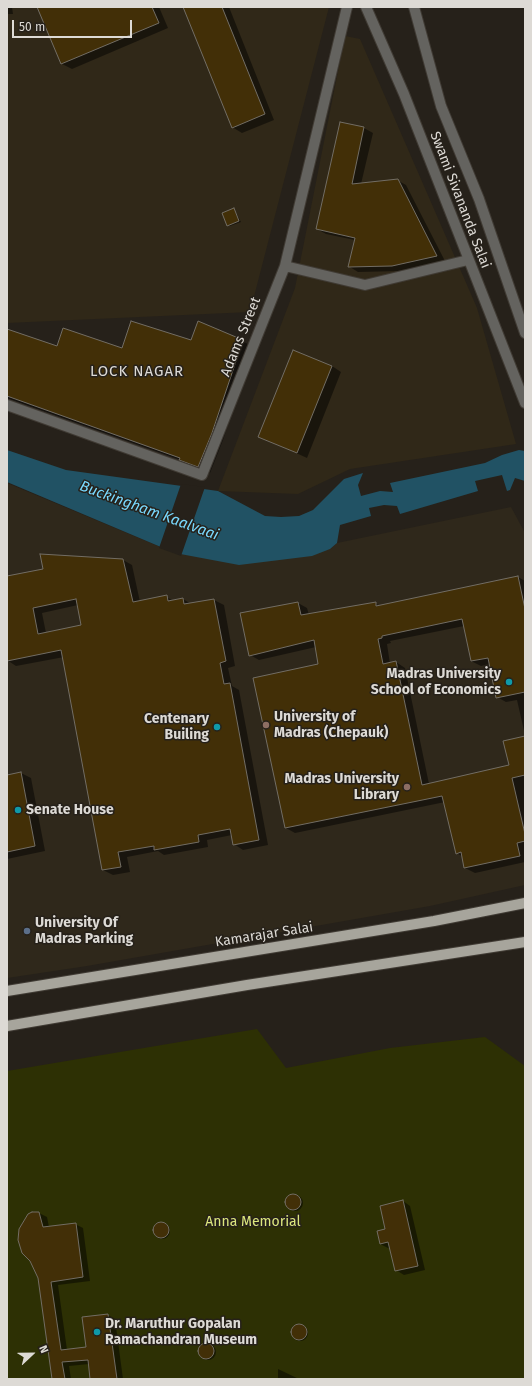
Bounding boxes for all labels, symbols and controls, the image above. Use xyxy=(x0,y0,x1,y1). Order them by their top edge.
scale bar xyxy=(14,12,134,38)
text: 50 m xyxy=(19,20,45,34)
street label: Swami Sivananda Salai xyxy=(426,129,494,271)
street label: Adams Street xyxy=(217,295,265,379)
district label: LOCK NAGAR xyxy=(90,363,184,381)
water label: Buckingham Kaalvaai xyxy=(77,477,221,545)
place label: Madras University School of Economics xyxy=(371,666,501,698)
marker: Madras University School of Economics xyxy=(504,677,514,687)
place label: University of Madras (Chepauk) xyxy=(274,709,388,742)
place label: Centenary Builing xyxy=(144,711,209,744)
marker: University of Madras (Chepauk) xyxy=(261,720,271,730)
marker: Centenary Builing xyxy=(212,722,222,732)
place label: Madras University Library xyxy=(285,771,399,804)
marker: Madras University Library xyxy=(402,782,412,792)
place label: Senate House xyxy=(26,802,114,818)
marker: Senate House xyxy=(13,805,23,815)
place label: University Of Madras Parking xyxy=(35,915,133,948)
street label: Kamarajar Salai xyxy=(214,919,314,951)
marker: University Of Madras Parking xyxy=(22,926,32,936)
park label: Anna Memorial xyxy=(205,1214,301,1230)
place label: Dr. Maruthur Gopalan Ramachandran Museum xyxy=(105,1316,257,1348)
marker: Dr. Maruthur Gopalan Ramachandran Museum xyxy=(92,1327,102,1337)
north arrow xyxy=(12,1334,52,1374)
text: N xyxy=(36,1343,51,1355)

